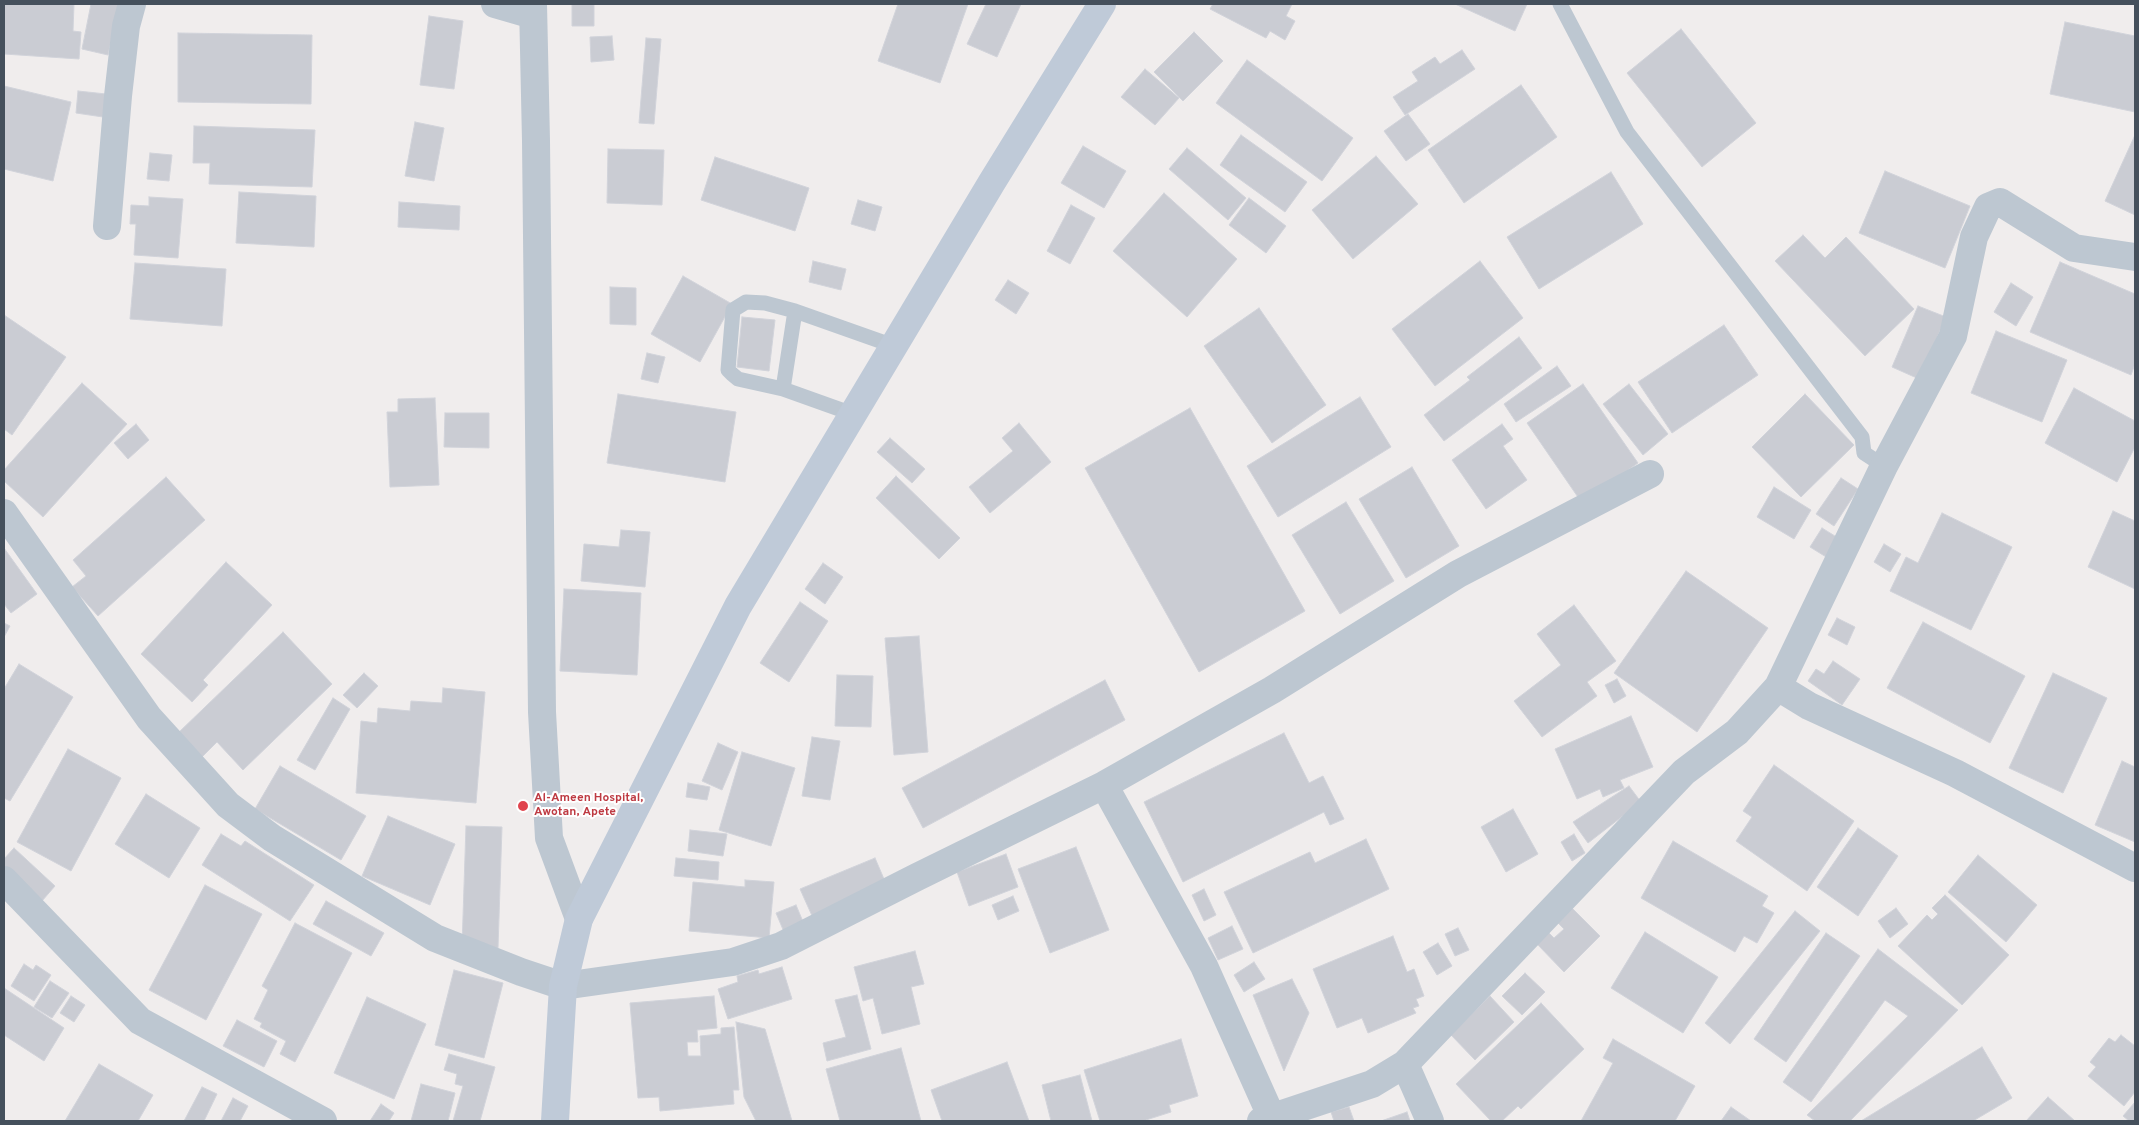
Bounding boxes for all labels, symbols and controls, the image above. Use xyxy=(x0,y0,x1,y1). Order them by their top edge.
place label: Al-Ameen Hospital, Awotan, Apete xyxy=(534,792,643,820)
marker: Al-Ameen Hospital, Awotan, Apete xyxy=(516,799,530,813)

